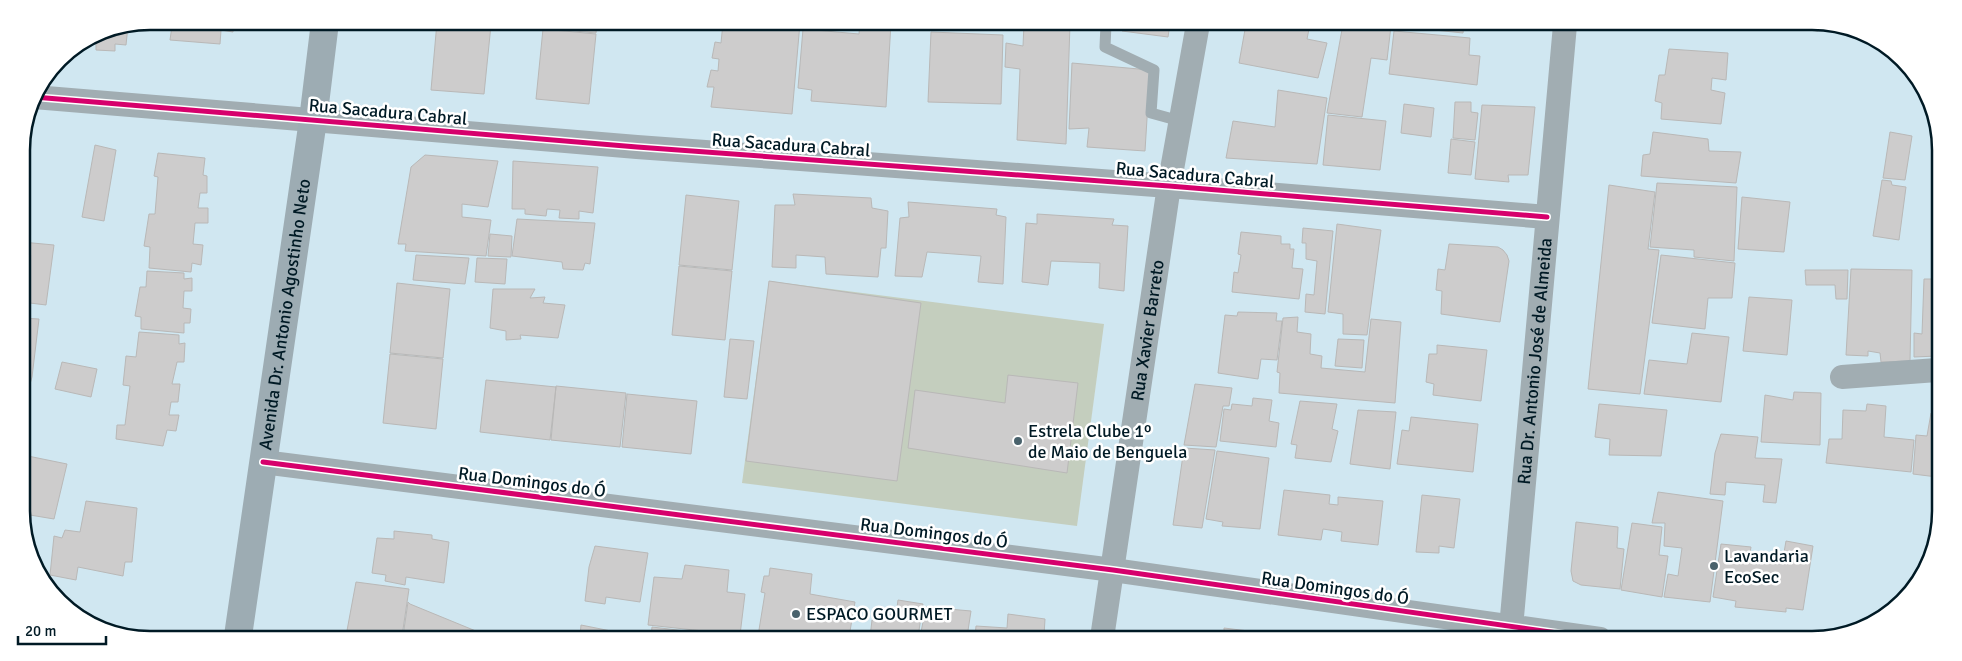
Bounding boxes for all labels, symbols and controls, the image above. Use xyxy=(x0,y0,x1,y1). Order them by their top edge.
street label: Rua Sacadura Cabral xyxy=(308,94,468,130)
street label: Rua Sacadura Cabral xyxy=(711,128,871,162)
street label: Rua Sacadura Cabral xyxy=(1115,157,1275,193)
street label: Avenida Dr. Antonio Agostinho Neto xyxy=(254,177,315,452)
street label: Rua Dr. Antonio José de Almeida xyxy=(1513,237,1557,485)
street label: Rua Xavier Barreto xyxy=(1126,258,1169,402)
place label: Estrela Clube 1º de Maio de Benguela xyxy=(1028,420,1187,463)
marker: Estrela Clube 1º de Maio de Benguela xyxy=(1012,435,1024,447)
street label: Rua Domingos do Ó xyxy=(457,462,607,502)
street label: Rua Domingos do Ó xyxy=(859,513,1009,553)
place label: Lavandaria EcoSec xyxy=(1724,545,1809,588)
marker: Lavandaria EcoSec xyxy=(1708,560,1720,572)
street label: Rua Domingos do Ó xyxy=(1260,567,1410,609)
place label: ESPACO GOURMET xyxy=(806,603,953,625)
marker: ESPACO GOURMET xyxy=(790,608,802,620)
scale bar xyxy=(18,614,105,646)
text: 20 m xyxy=(25,622,56,640)

